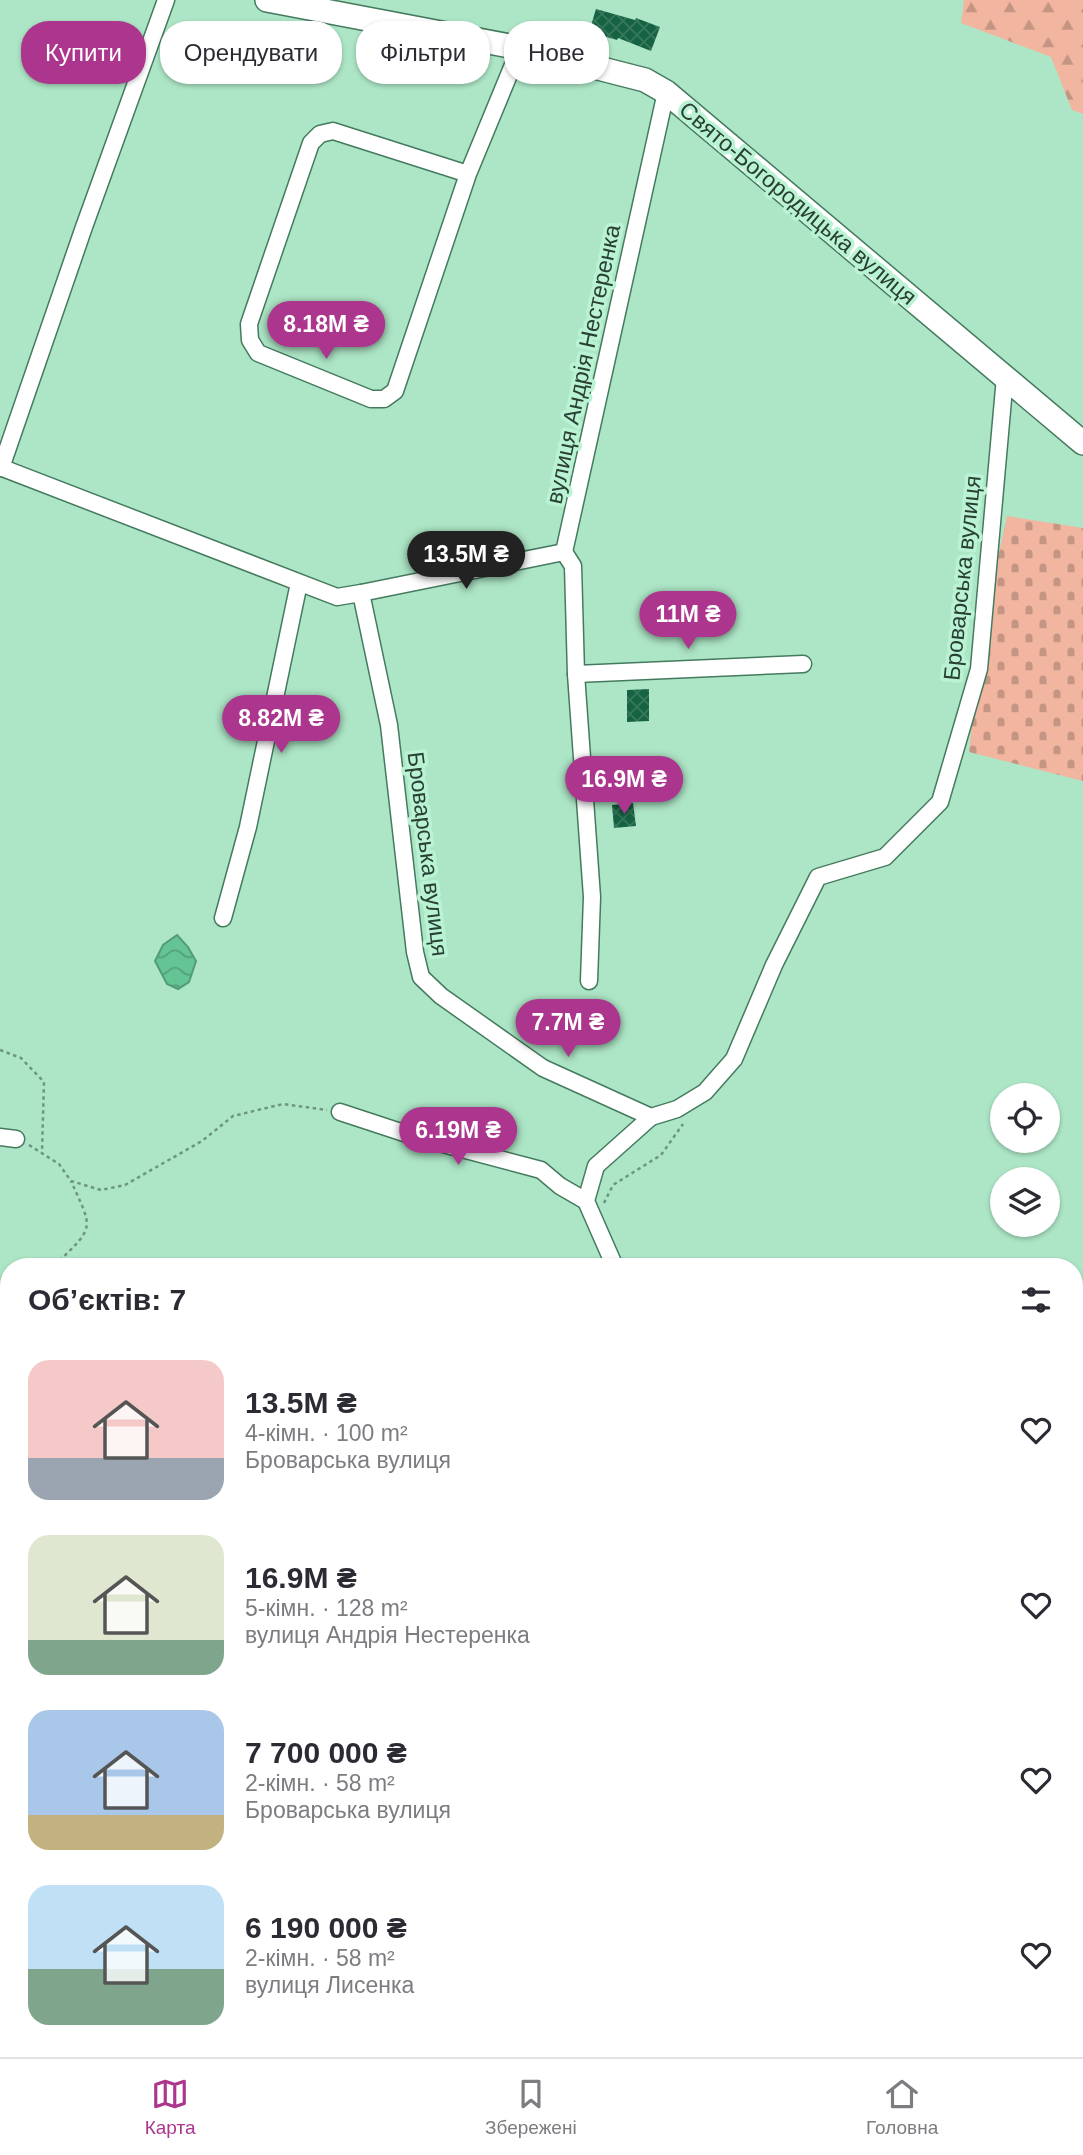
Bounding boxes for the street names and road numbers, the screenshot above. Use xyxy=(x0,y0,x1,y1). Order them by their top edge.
street label: Свято-Богородицька вулиця xyxy=(674,96,922,310)
street label: вулиця Андрія Нестеренка xyxy=(541,222,625,506)
street label: Броварська вулиця xyxy=(938,474,986,682)
street label: Броварська вулиця xyxy=(403,750,453,958)

